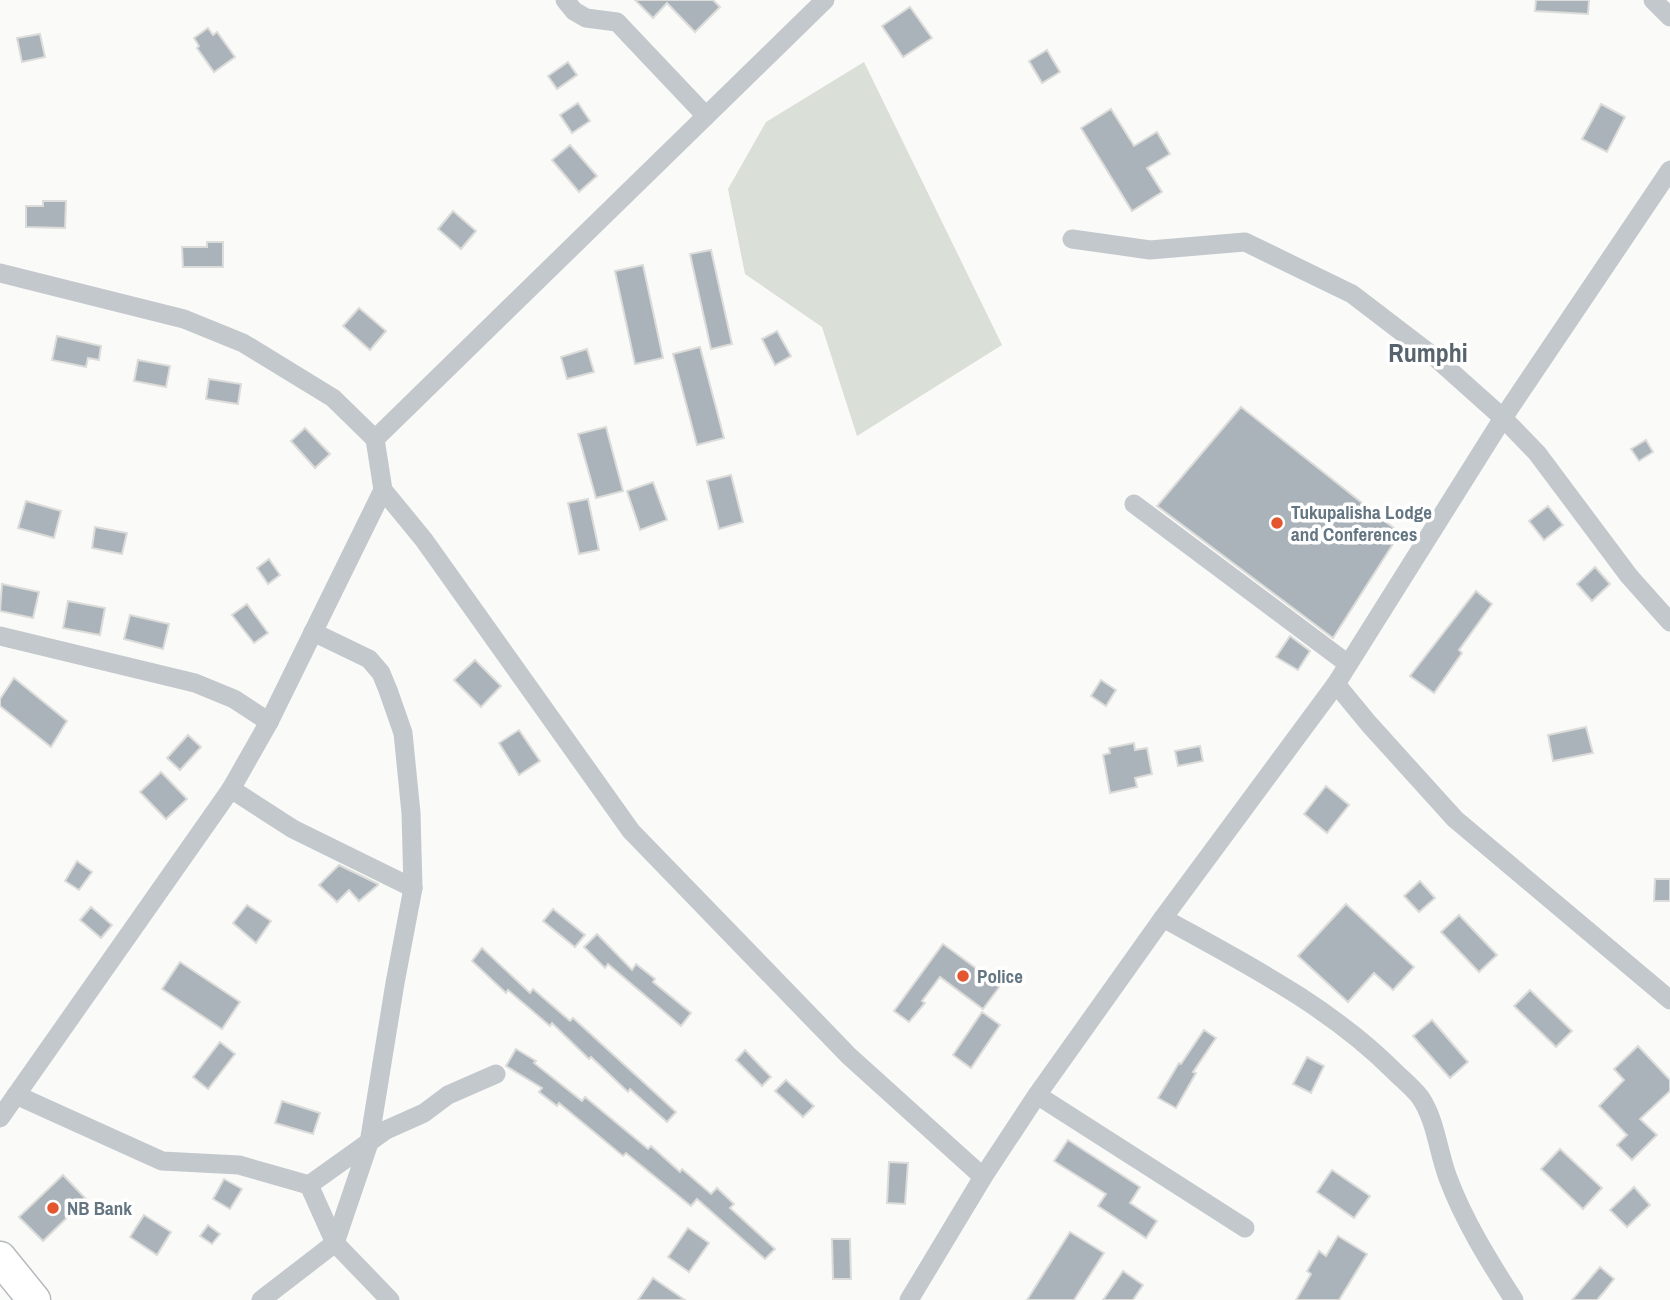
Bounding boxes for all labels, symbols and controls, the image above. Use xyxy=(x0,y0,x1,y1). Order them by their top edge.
district label: Rumphi xyxy=(1388,335,1468,370)
place label: Tukupalisha Lodge and Conferences xyxy=(1291,499,1432,547)
marker: Tukupalisha Lodge and Conferences xyxy=(1269,515,1285,531)
place label: Police xyxy=(977,963,1023,989)
marker: Police xyxy=(955,968,971,984)
place label: NB Bank xyxy=(67,1195,132,1221)
marker: NB Bank xyxy=(45,1200,61,1216)

